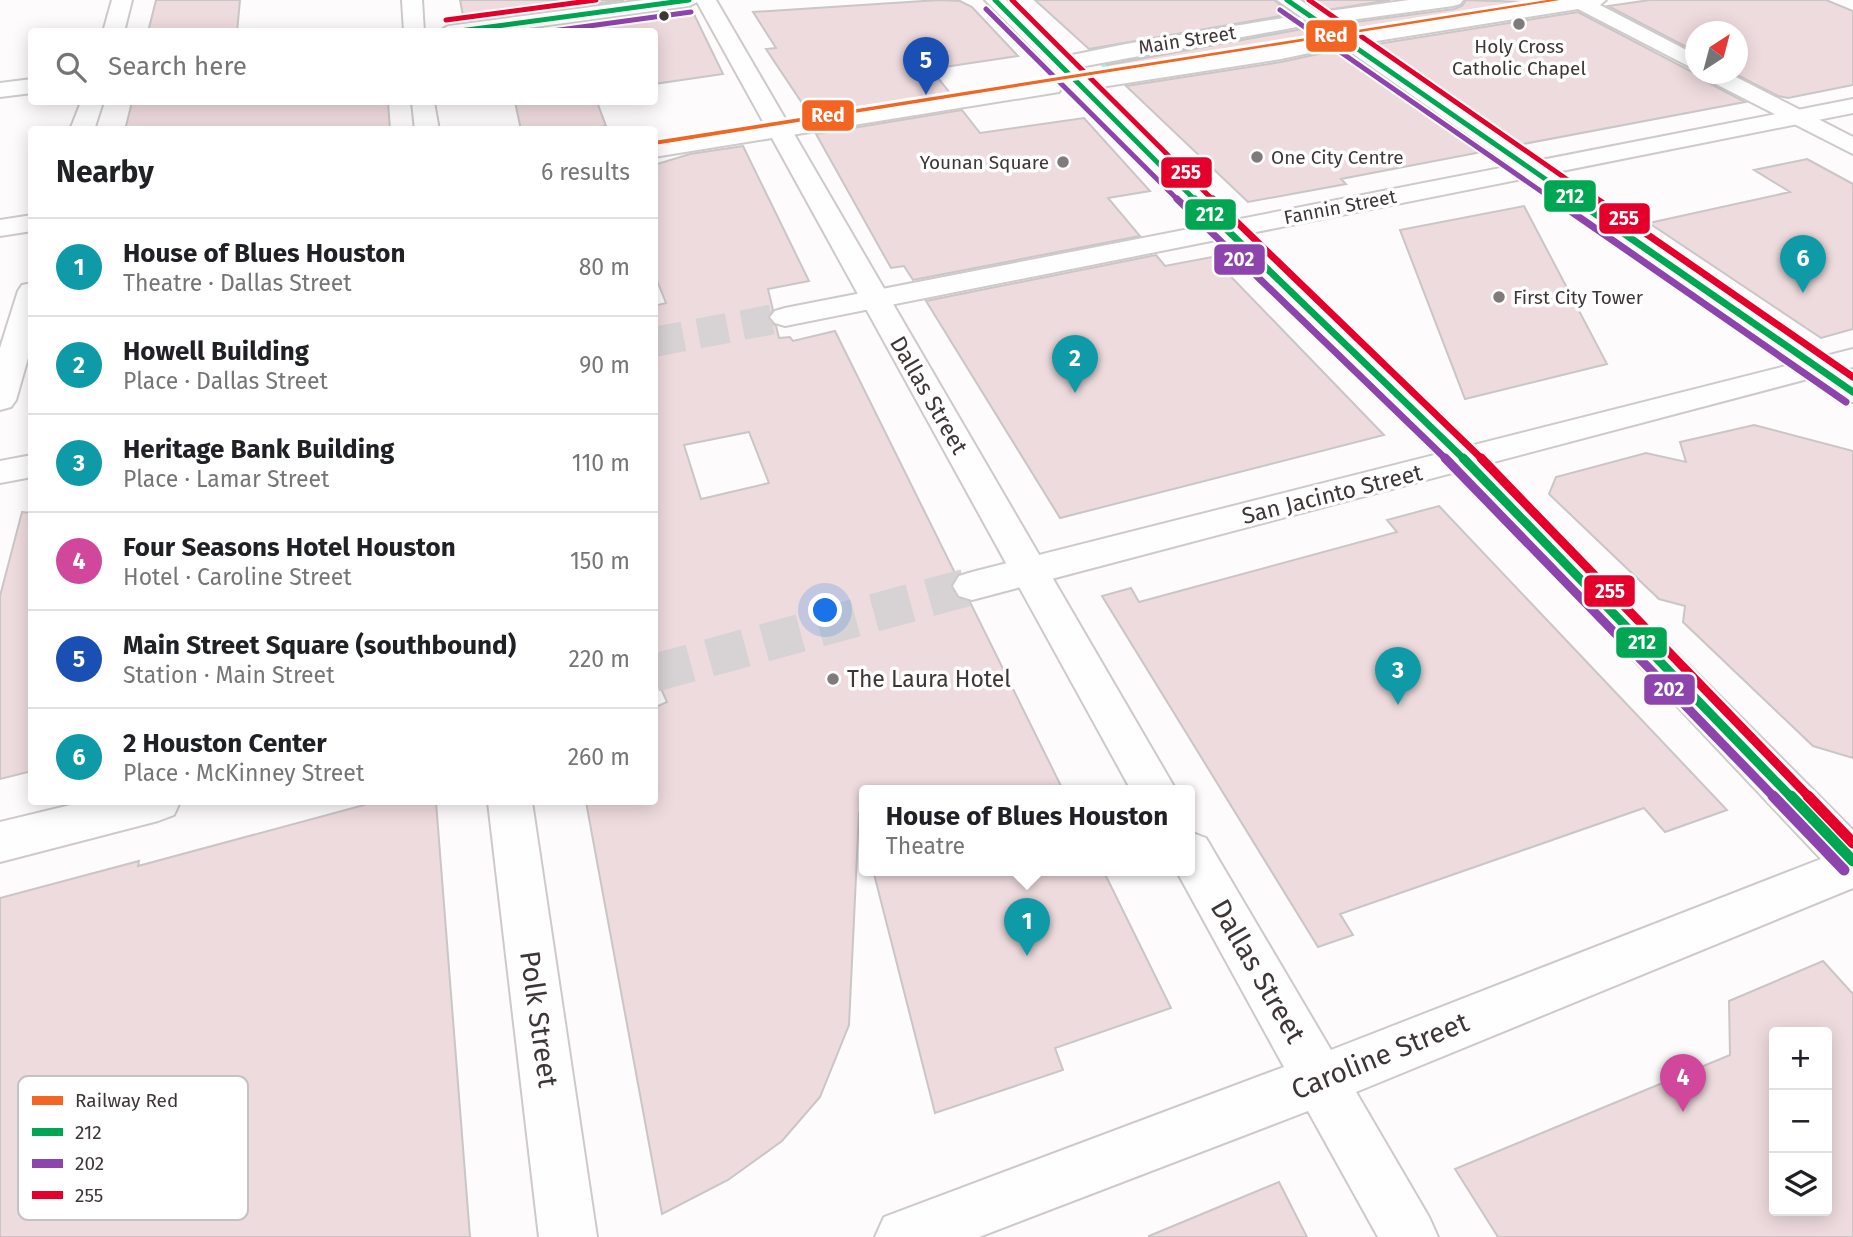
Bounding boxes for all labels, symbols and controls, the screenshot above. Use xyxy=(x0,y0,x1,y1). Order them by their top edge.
unlabelled marker xyxy=(657,9,671,23)
marker: Holy Cross Catholic Chapel xyxy=(1511,16,1527,32)
line badge: Red xyxy=(1305,19,1358,53)
street label: Main Street xyxy=(1137,21,1237,59)
north arrow xyxy=(1685,21,1748,84)
text: Red xyxy=(1314,24,1348,47)
search box xyxy=(28,28,658,105)
place label: Holy Cross Catholic Chapel xyxy=(1452,35,1586,80)
pin: 5 xyxy=(903,37,949,95)
icon: search xyxy=(52,48,90,86)
text: Search here xyxy=(108,51,247,82)
line badge: Red xyxy=(801,99,855,132)
text: Red xyxy=(811,104,845,127)
place label: One City Centre xyxy=(1271,146,1404,169)
marker: One City Centre xyxy=(1249,149,1265,165)
place label: Younan Square xyxy=(920,151,1049,174)
text: Nearby xyxy=(56,154,154,190)
marker: Younan Square xyxy=(1055,154,1071,170)
line badge: 255 xyxy=(1160,156,1213,189)
text: 6 results xyxy=(541,158,630,186)
text: 255 xyxy=(1171,161,1201,184)
line badge: 212 xyxy=(1543,179,1597,213)
street label: Fannin Street xyxy=(1282,185,1398,229)
text: 212 xyxy=(1556,185,1584,208)
line badge: 212 xyxy=(1184,198,1237,231)
line badge: 255 xyxy=(1598,202,1651,235)
text: 212 xyxy=(1196,203,1224,226)
text: 255 xyxy=(1609,207,1639,230)
pin: 6 xyxy=(1780,235,1826,293)
text: House of Blues Houston xyxy=(123,238,405,269)
line badge: 202 xyxy=(1213,243,1266,276)
text: 202 xyxy=(1224,248,1254,271)
text: 1 xyxy=(74,253,84,281)
text: 80 m xyxy=(579,253,630,281)
text: Theatre · Dallas Street xyxy=(123,269,352,297)
place label: First City Tower xyxy=(1513,286,1644,309)
marker: First City Tower xyxy=(1491,289,1507,305)
street label: Dallas Street xyxy=(884,331,974,460)
pin: 2 xyxy=(1052,335,1098,393)
text: Howell Building xyxy=(123,336,309,367)
text: 2 xyxy=(73,351,85,379)
text: 90 m xyxy=(579,351,630,379)
text: Place · Dallas Street xyxy=(123,367,328,395)
text: Heritage Bank Building xyxy=(123,434,394,465)
text: 3 xyxy=(73,449,85,477)
text: 110 m xyxy=(572,449,630,477)
street label: San Jacinto Street xyxy=(1239,458,1426,530)
text: Place · Lamar Street xyxy=(123,465,329,493)
text: Four Seasons Hotel Houston xyxy=(123,532,456,563)
text: 4 xyxy=(73,547,86,575)
text: 150 m xyxy=(570,547,630,575)
text: Hotel · Caroline Street xyxy=(123,563,352,591)
line badge: 255 xyxy=(1583,574,1636,608)
text: 255 xyxy=(1595,580,1625,603)
your location xyxy=(808,593,842,627)
line badge: 212 xyxy=(1615,626,1668,659)
text: Main Street Square (southbound) xyxy=(123,630,516,661)
text: 212 xyxy=(1628,631,1656,654)
text: 5 xyxy=(73,645,85,673)
text: 220 m xyxy=(569,645,630,673)
pin: 3 xyxy=(1375,647,1421,705)
text: Station · Main Street xyxy=(123,661,334,689)
place label: The Laura Hotel xyxy=(847,665,1011,693)
marker: The Laura Hotel xyxy=(825,671,841,687)
line badge: 202 xyxy=(1643,673,1696,706)
text: 202 xyxy=(1654,678,1684,701)
text: 2 Houston Center xyxy=(123,728,327,759)
text: 6 xyxy=(73,743,85,771)
text: 260 m xyxy=(568,743,630,771)
text: Place · McKinney Street xyxy=(123,759,364,787)
popup xyxy=(859,785,1195,876)
text: House of Blues Houston xyxy=(886,801,1168,832)
text: Theatre xyxy=(886,832,965,860)
street label: Dallas Street xyxy=(1204,893,1313,1049)
pin: 1 xyxy=(1004,898,1050,956)
street label: Polk Street xyxy=(513,949,565,1090)
street label: Caroline Street xyxy=(1287,1005,1474,1107)
map controls xyxy=(1769,1027,1832,1216)
button: + xyxy=(1769,1027,1832,1090)
pin: 4 xyxy=(1660,1054,1706,1112)
legend xyxy=(18,1076,248,1220)
text: Railway Red xyxy=(75,1089,178,1112)
button: − xyxy=(1769,1090,1832,1153)
text: 212 xyxy=(75,1121,102,1144)
text: 202 xyxy=(75,1152,104,1175)
button: layers xyxy=(1769,1153,1832,1216)
text: 255 xyxy=(75,1184,103,1207)

